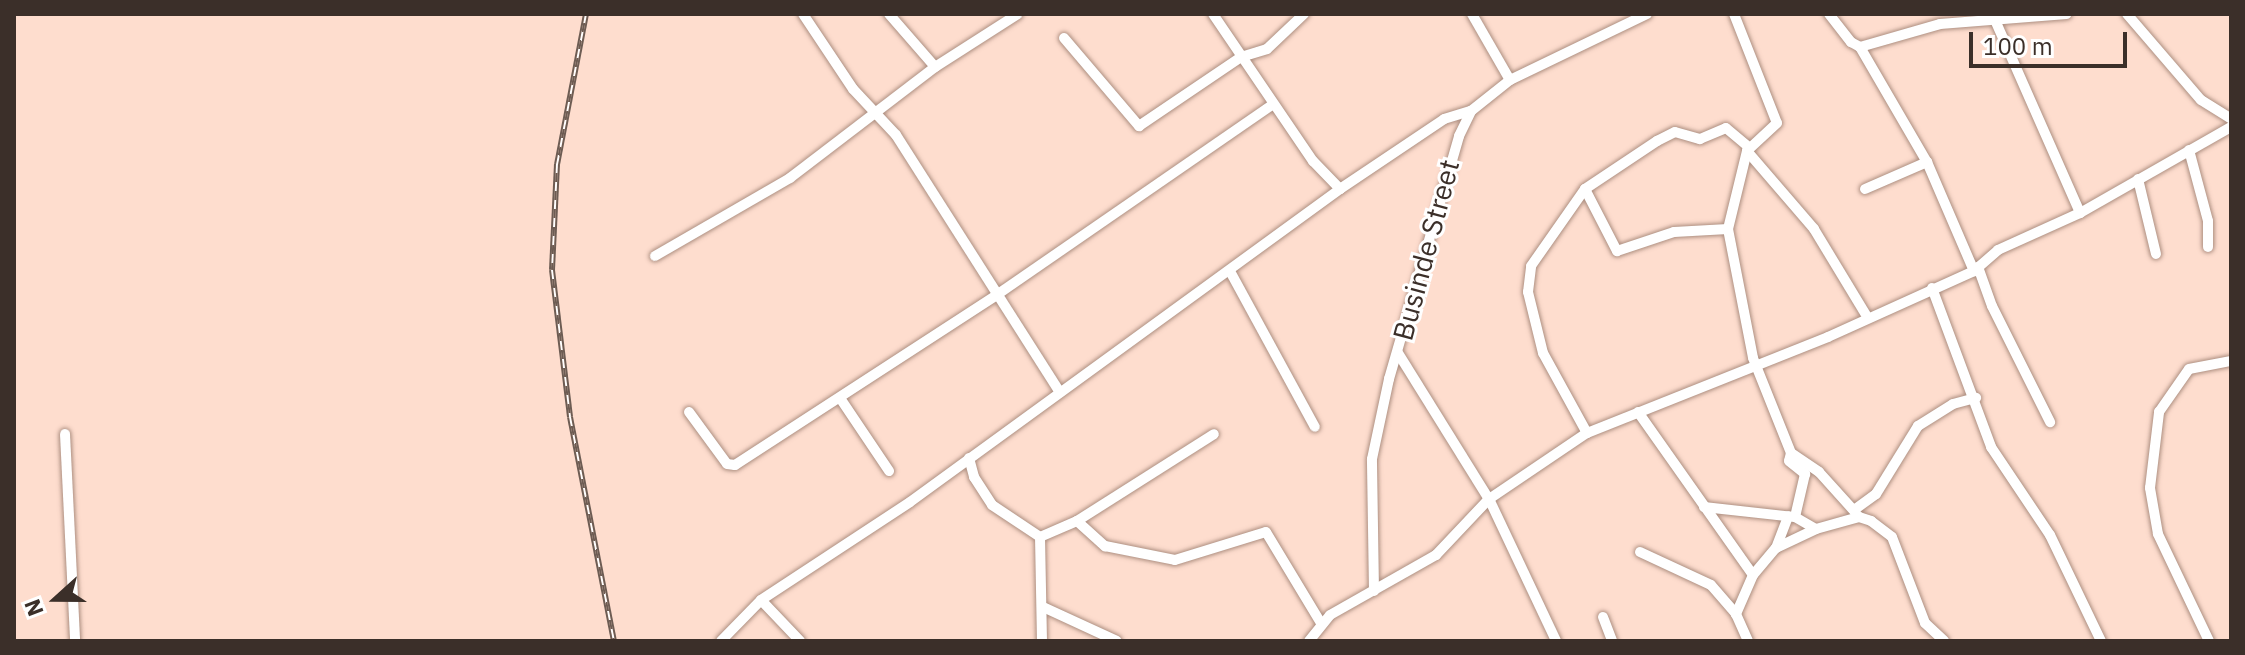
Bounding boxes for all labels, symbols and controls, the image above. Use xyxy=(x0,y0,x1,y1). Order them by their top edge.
scale bar xyxy=(1973,16,2131,66)
text: 100 m xyxy=(1983,30,2053,62)
street label: Businde Street xyxy=(1386,156,1466,344)
north arrow xyxy=(16,559,96,639)
text: N xyxy=(17,595,50,620)

